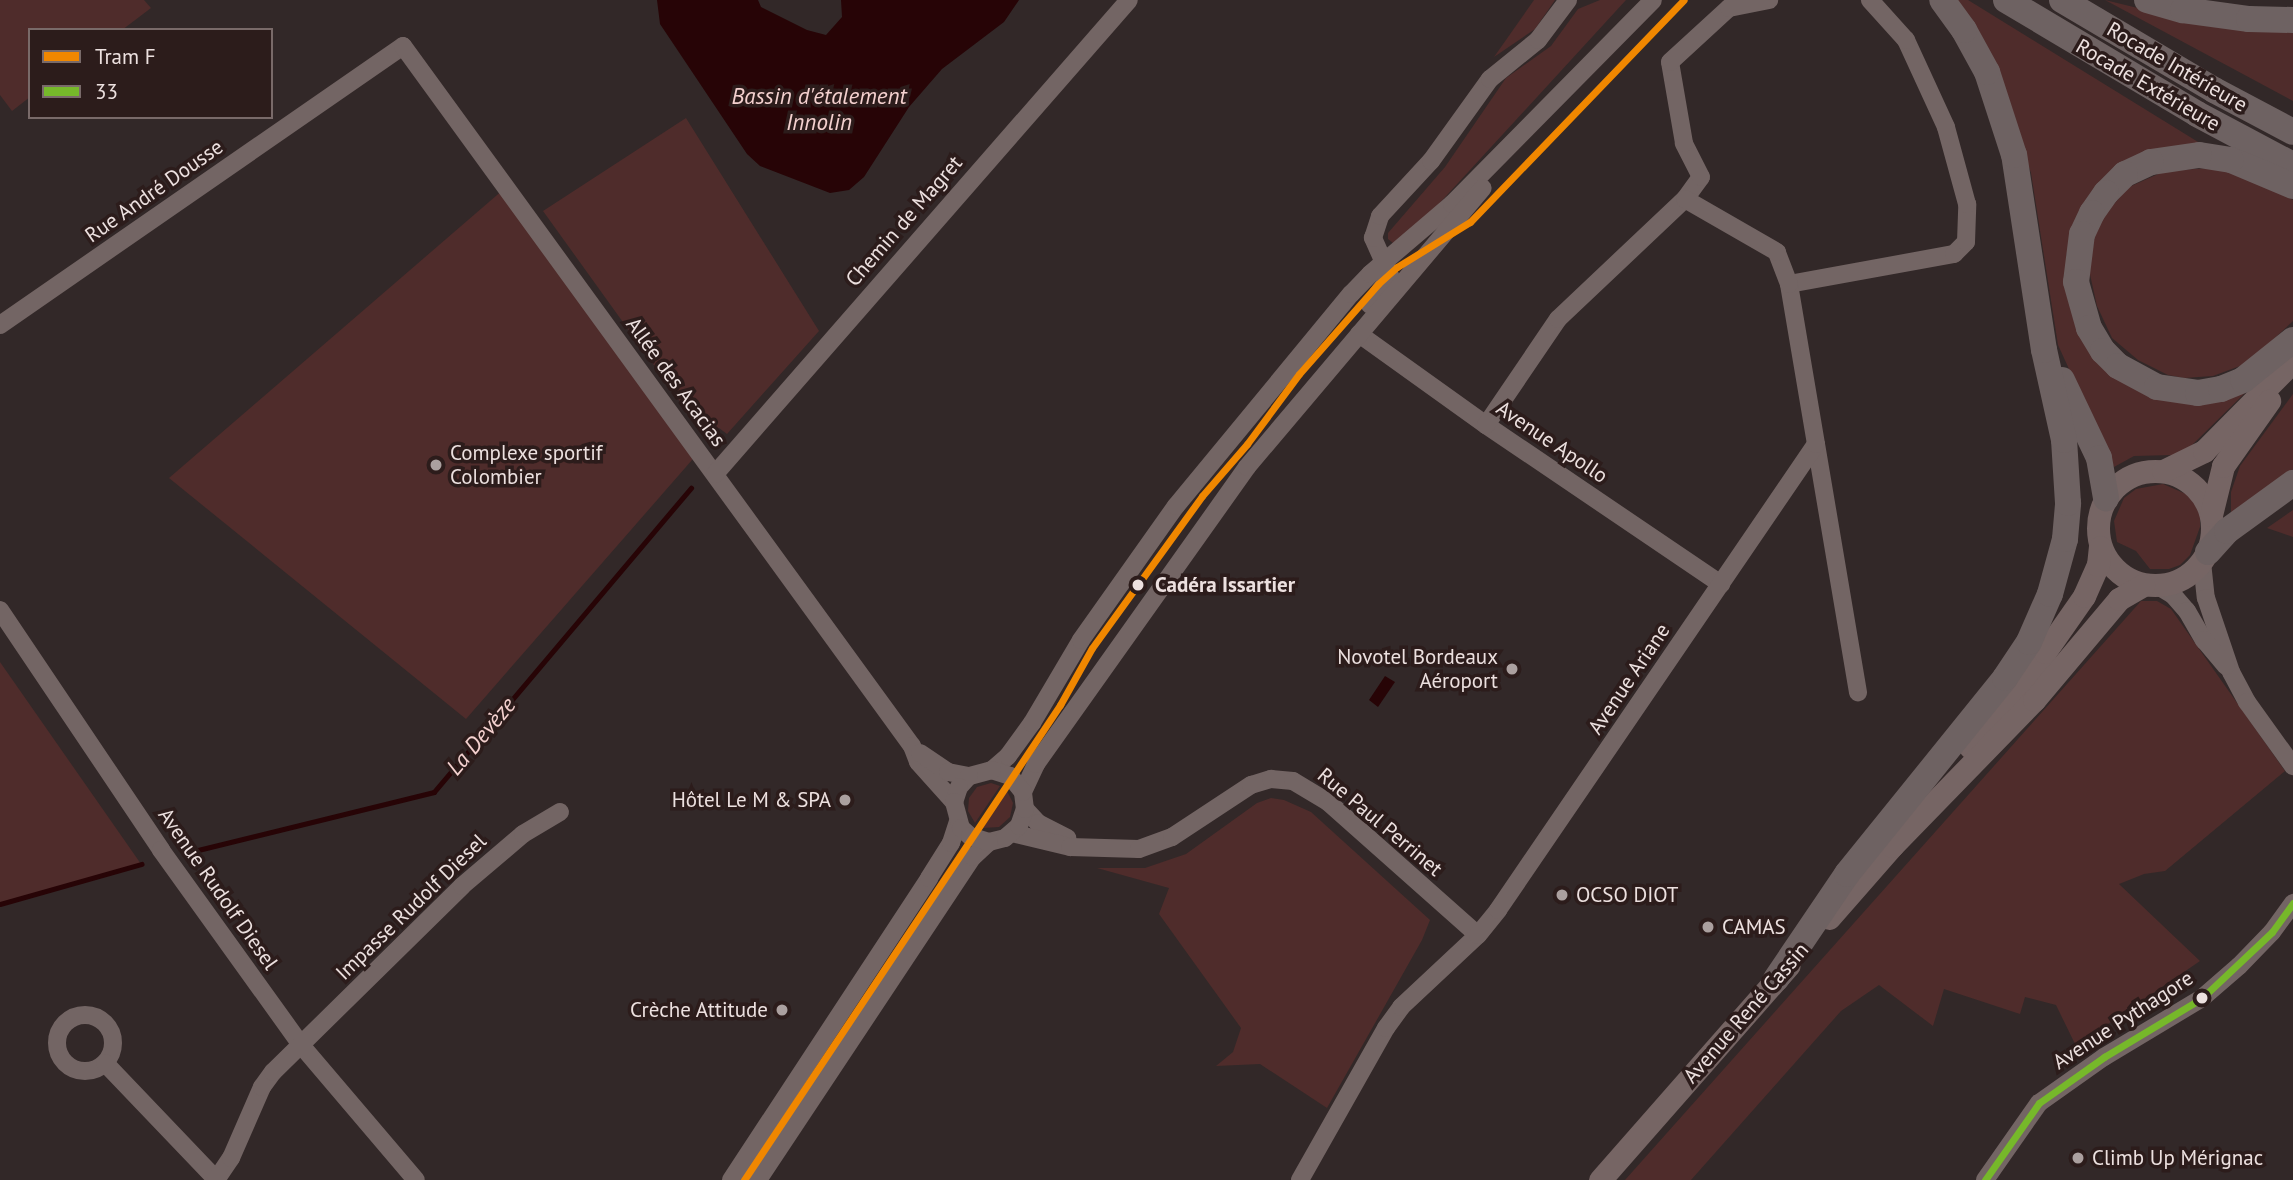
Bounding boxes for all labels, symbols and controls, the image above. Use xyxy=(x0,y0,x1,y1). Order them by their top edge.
street label: Rocade Intérieure xyxy=(2102,17,2252,117)
legend xyxy=(28,28,273,119)
street label: Rocade Extérieure xyxy=(2071,33,2225,137)
text: Tram F xyxy=(95,43,156,70)
text: 33 xyxy=(95,78,118,105)
water label: Bassin d'étalement Innolin xyxy=(731,82,907,136)
street label: Rue André Dousse xyxy=(80,134,228,248)
street label: Chemin de Magret xyxy=(840,151,968,291)
street label: Allée des Acacias xyxy=(621,312,731,452)
street label: Avenue Apollo xyxy=(1491,395,1613,489)
place label: Complexe sportif Colombier xyxy=(450,440,603,490)
marker: Complexe sportif Colombier xyxy=(428,457,444,473)
place label: Cadéra Issartier xyxy=(1155,572,1295,598)
marker: Cadéra Issartier xyxy=(1127,574,1149,596)
street label: Avenue Ariane xyxy=(1583,619,1675,739)
place label: Novotel Bordeaux Aéroport xyxy=(1337,644,1498,694)
marker: Novotel Bordeaux Aéroport xyxy=(1504,661,1520,677)
water label: La Devèze xyxy=(440,691,522,781)
street label: Rue Paul Perrinet xyxy=(1312,762,1448,882)
place label: Hôtel Le M & SPA xyxy=(672,787,831,813)
marker: Hôtel Le M & SPA xyxy=(837,792,853,808)
street label: Avenue Rudolf Diesel xyxy=(153,803,283,975)
street label: Impasse Rudolf Diesel xyxy=(331,829,491,985)
place label: OCSO DIOT xyxy=(1576,882,1678,908)
marker: OCSO DIOT xyxy=(1554,887,1570,903)
place label: CAMAS xyxy=(1722,914,1786,940)
marker: CAMAS xyxy=(1700,919,1716,935)
street label: Avenue René Cassin xyxy=(1678,938,1814,1088)
street label: Avenue Pythagore xyxy=(2048,965,2198,1075)
unlabelled marker xyxy=(2195,991,2209,1005)
place label: Crèche Attitude xyxy=(629,997,768,1023)
marker: Crèche Attitude xyxy=(774,1002,790,1018)
place label: Climb Up Mérignac xyxy=(2092,1145,2263,1171)
marker: Climb Up Mérignac xyxy=(2070,1150,2086,1166)

